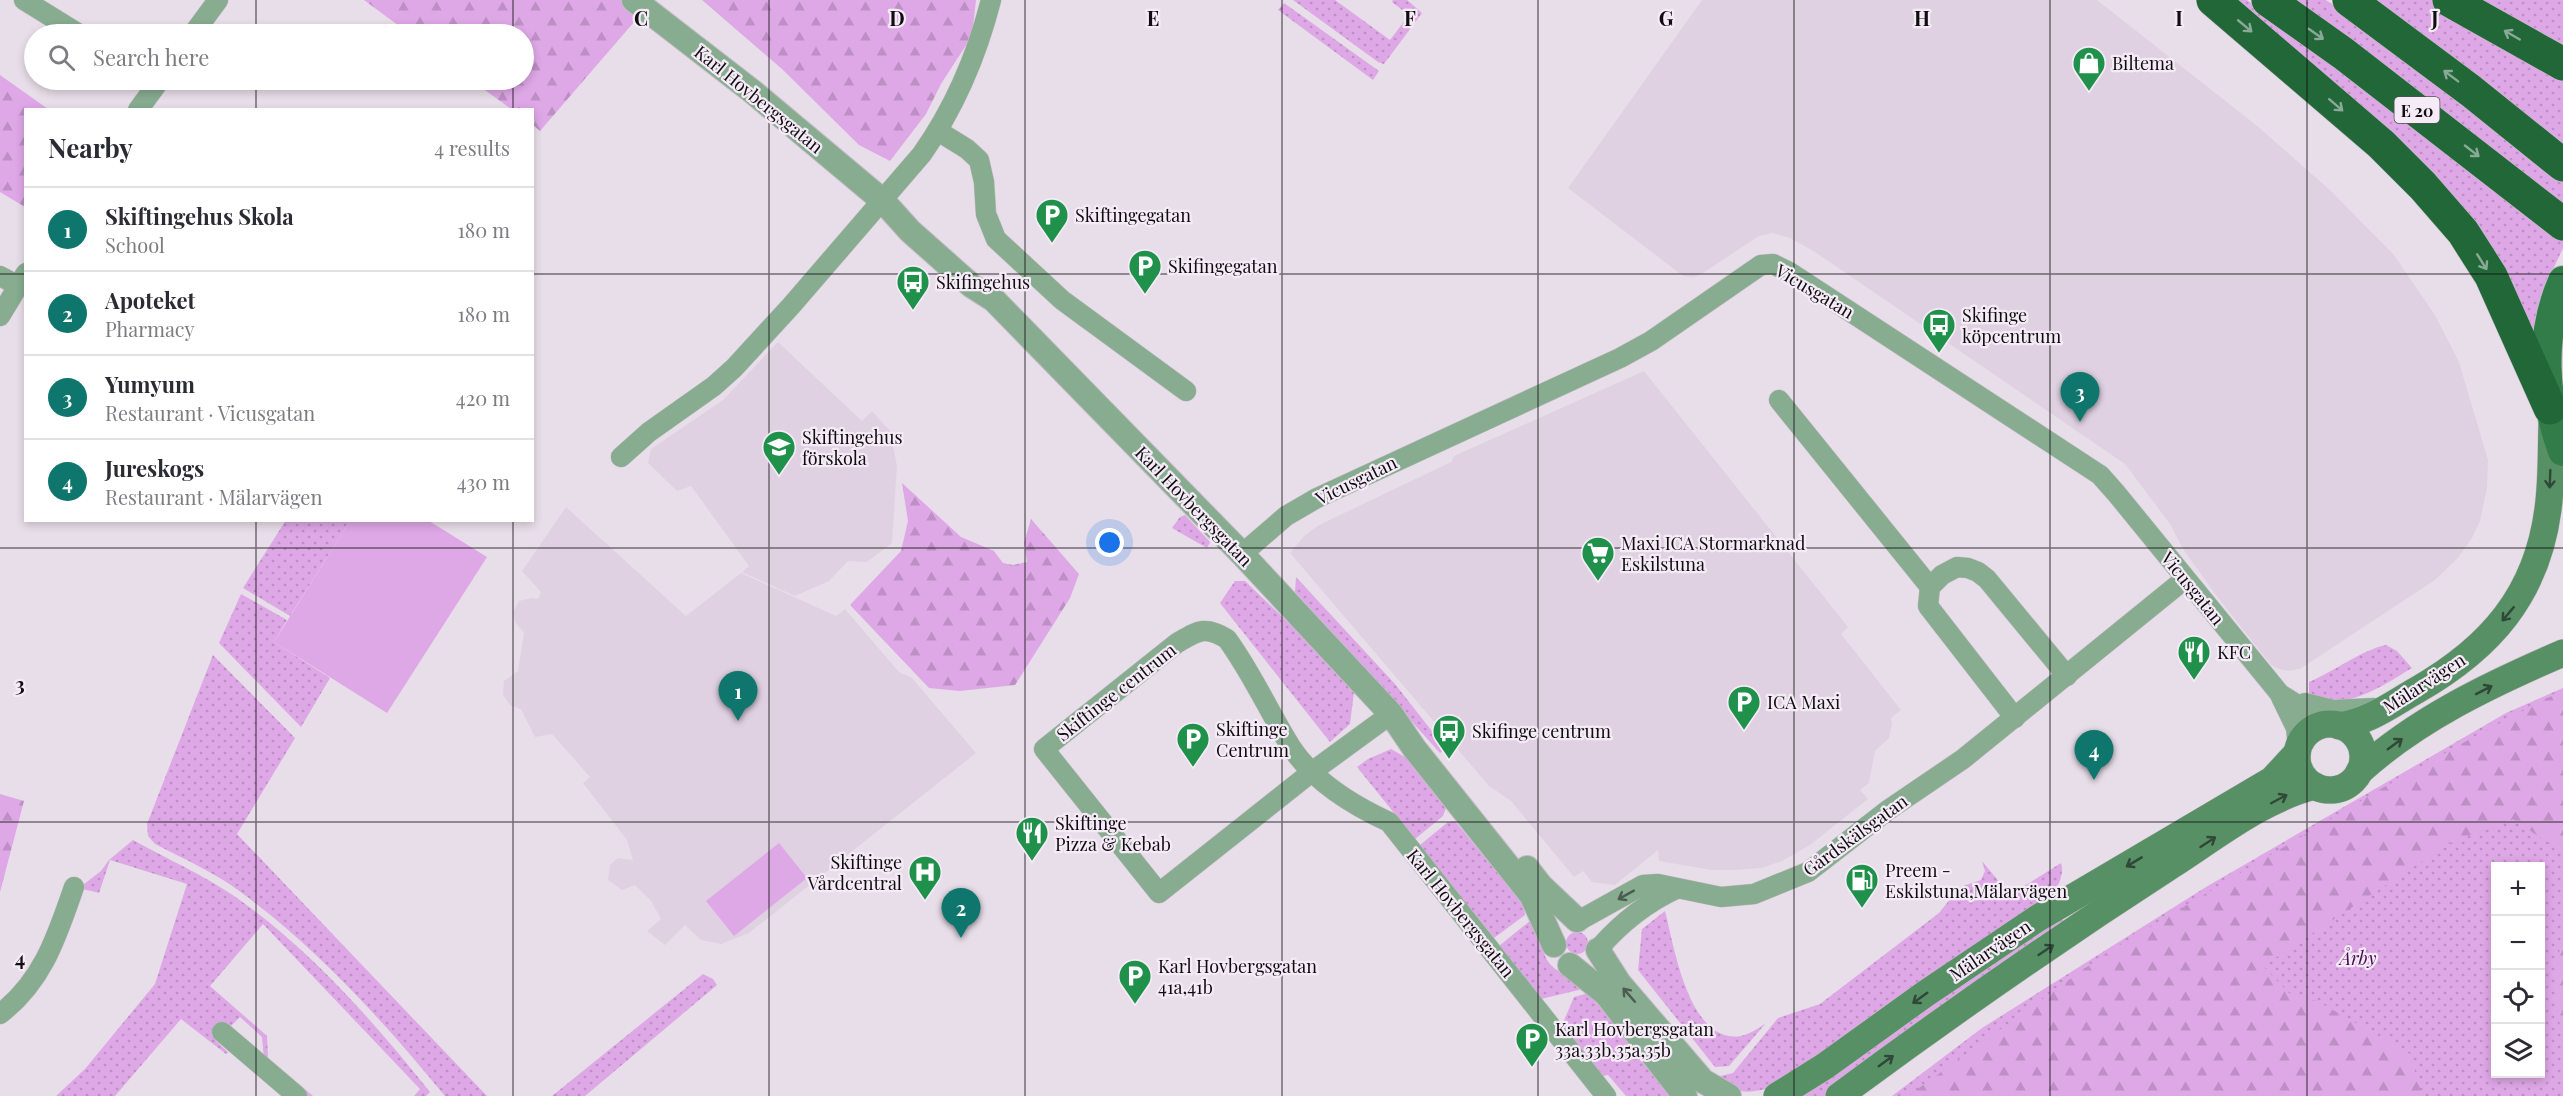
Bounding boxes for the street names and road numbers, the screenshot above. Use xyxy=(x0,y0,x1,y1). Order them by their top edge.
street label: Karl Hovbergsgatan xyxy=(690,40,829,158)
road number: E 20 xyxy=(2394,97,2440,123)
street label: Vicusgatan xyxy=(1770,258,1859,324)
street label: Karl Hovbergsgatan xyxy=(1130,440,1258,572)
street label: Vicusgatan xyxy=(1310,450,1401,510)
street label: Vicusgatan xyxy=(2155,546,2230,630)
street label: Skiftinge centrum xyxy=(1051,638,1181,746)
street label: Mälarvägen xyxy=(2378,647,2470,719)
street label: Gårdskälsgatan xyxy=(1798,789,1912,881)
street label: Karl Hovbergsgatan xyxy=(1402,844,1520,983)
street label: Mälarvägen xyxy=(1945,914,2036,986)

